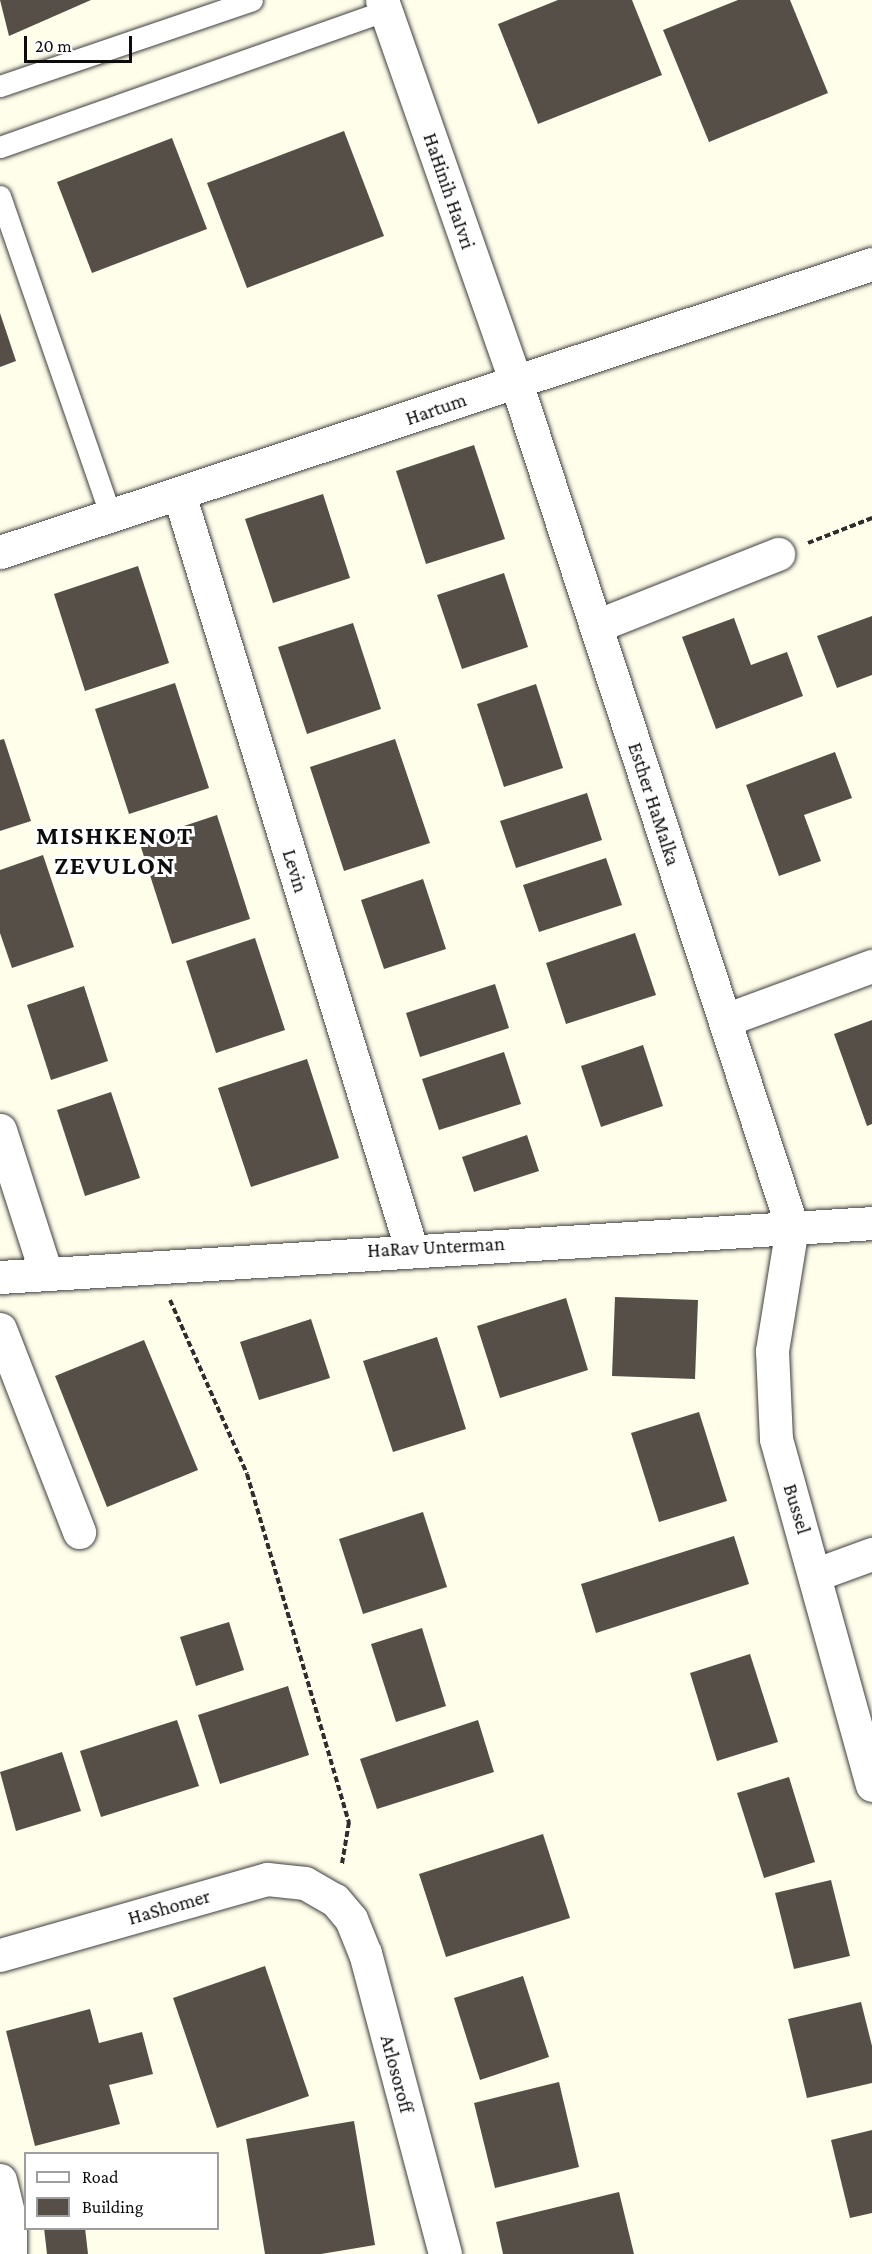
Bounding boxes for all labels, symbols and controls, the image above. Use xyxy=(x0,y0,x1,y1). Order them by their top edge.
scale bar xyxy=(27,24,135,62)
text: 20 m xyxy=(35,36,72,56)
street label: HaHinih HaIvri xyxy=(418,130,480,252)
street label: Hartum xyxy=(402,387,470,431)
street label: Esther HaMalka xyxy=(623,739,685,869)
district label: MISHKENOT ZEVULON xyxy=(36,820,194,882)
street label: Levin xyxy=(277,846,313,896)
street label: HaRav Unterman xyxy=(367,1231,505,1263)
street label: Bussel xyxy=(778,1481,816,1537)
street label: HaShomer xyxy=(125,1884,213,1930)
street label: Arlosoroff xyxy=(375,2032,419,2116)
legend xyxy=(24,2152,219,2230)
text: Road xyxy=(82,2167,119,2187)
text: Building xyxy=(82,2197,143,2217)

